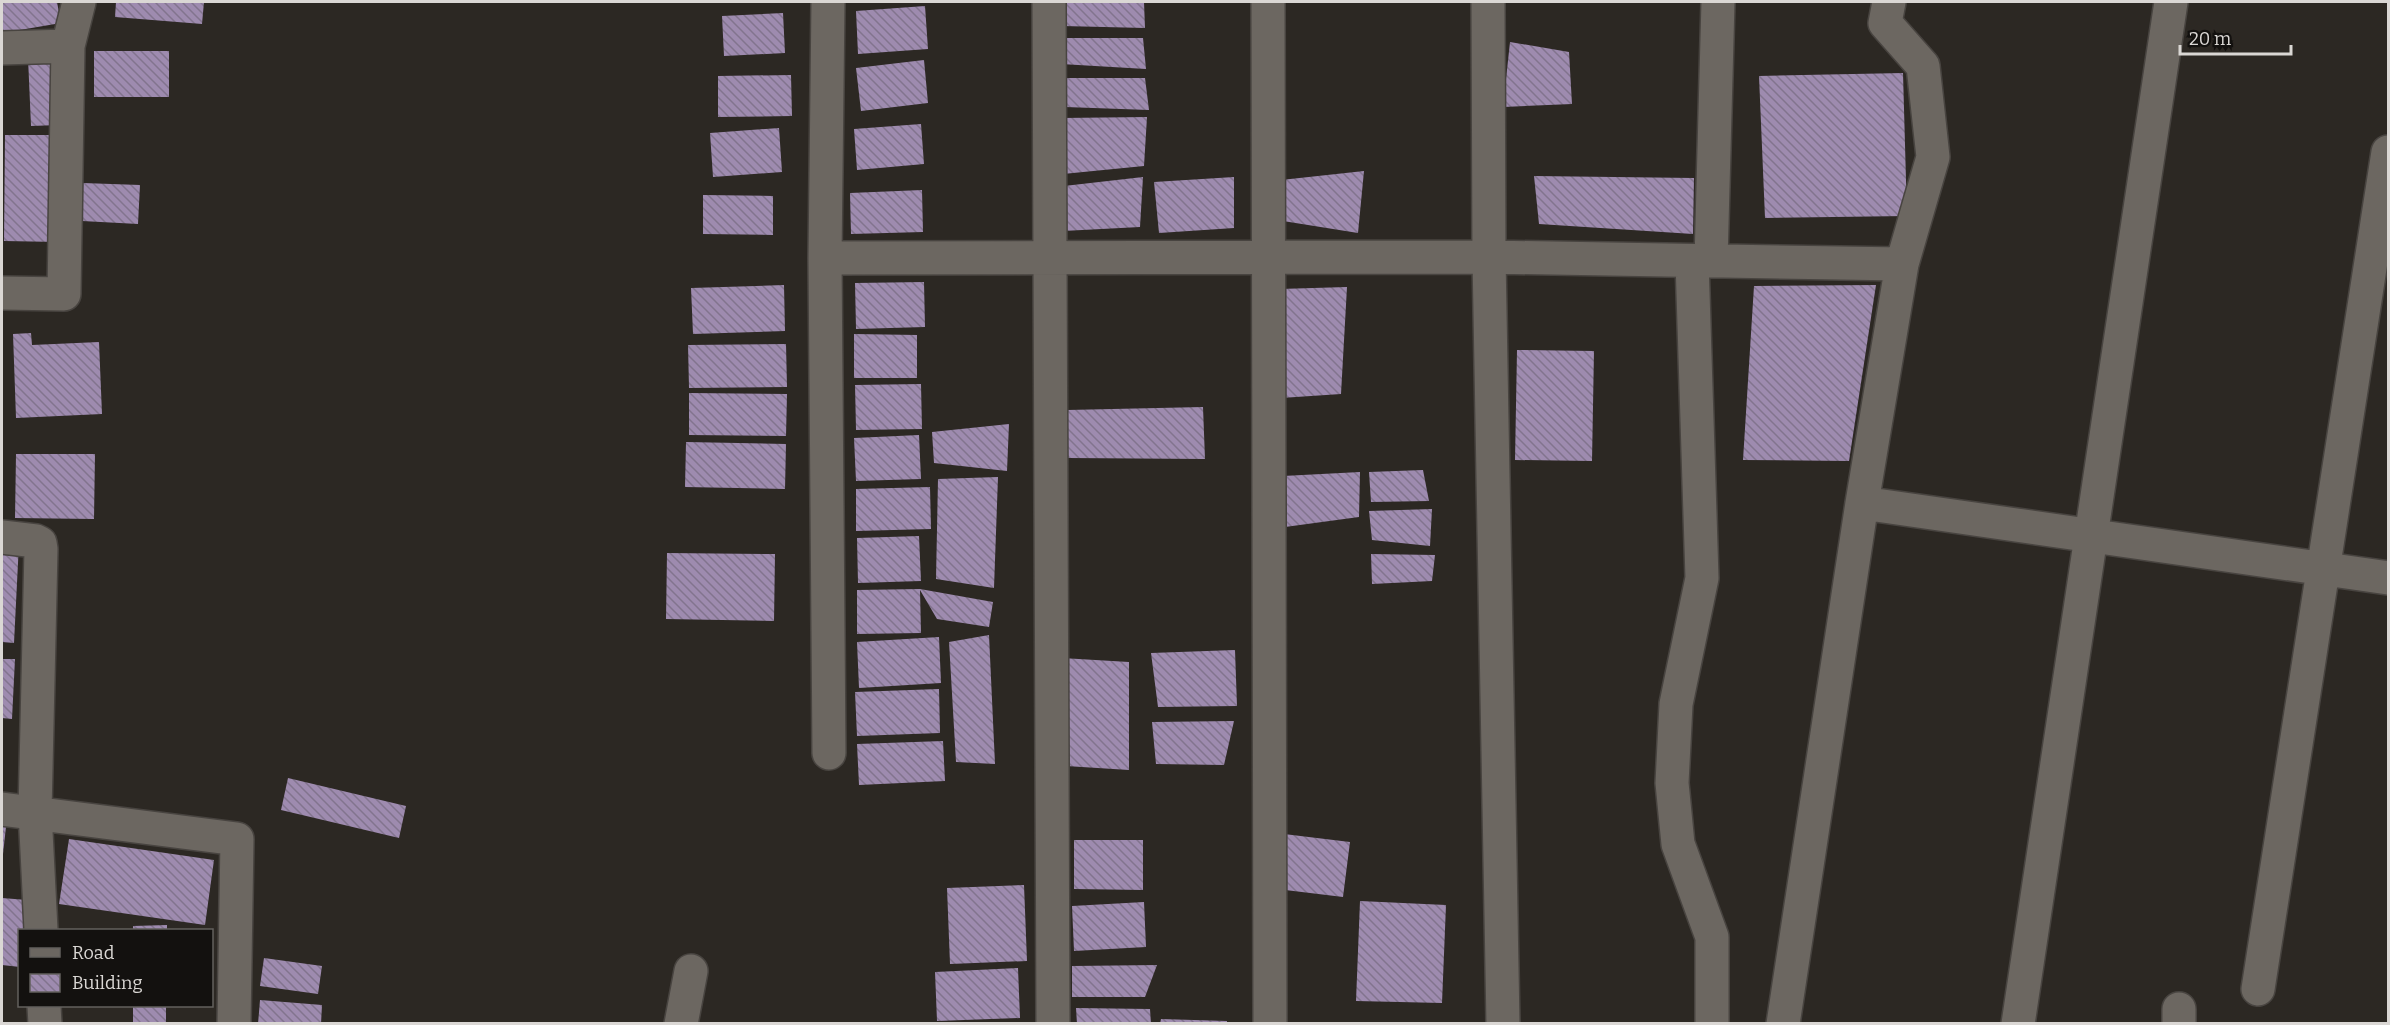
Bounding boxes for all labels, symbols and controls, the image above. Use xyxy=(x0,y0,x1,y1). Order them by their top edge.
scale bar xyxy=(2180,18,2291,56)
text: 20 m xyxy=(2189,28,2231,50)
legend xyxy=(18,929,213,1007)
text: Road xyxy=(72,942,115,964)
text: Building xyxy=(72,972,143,994)

